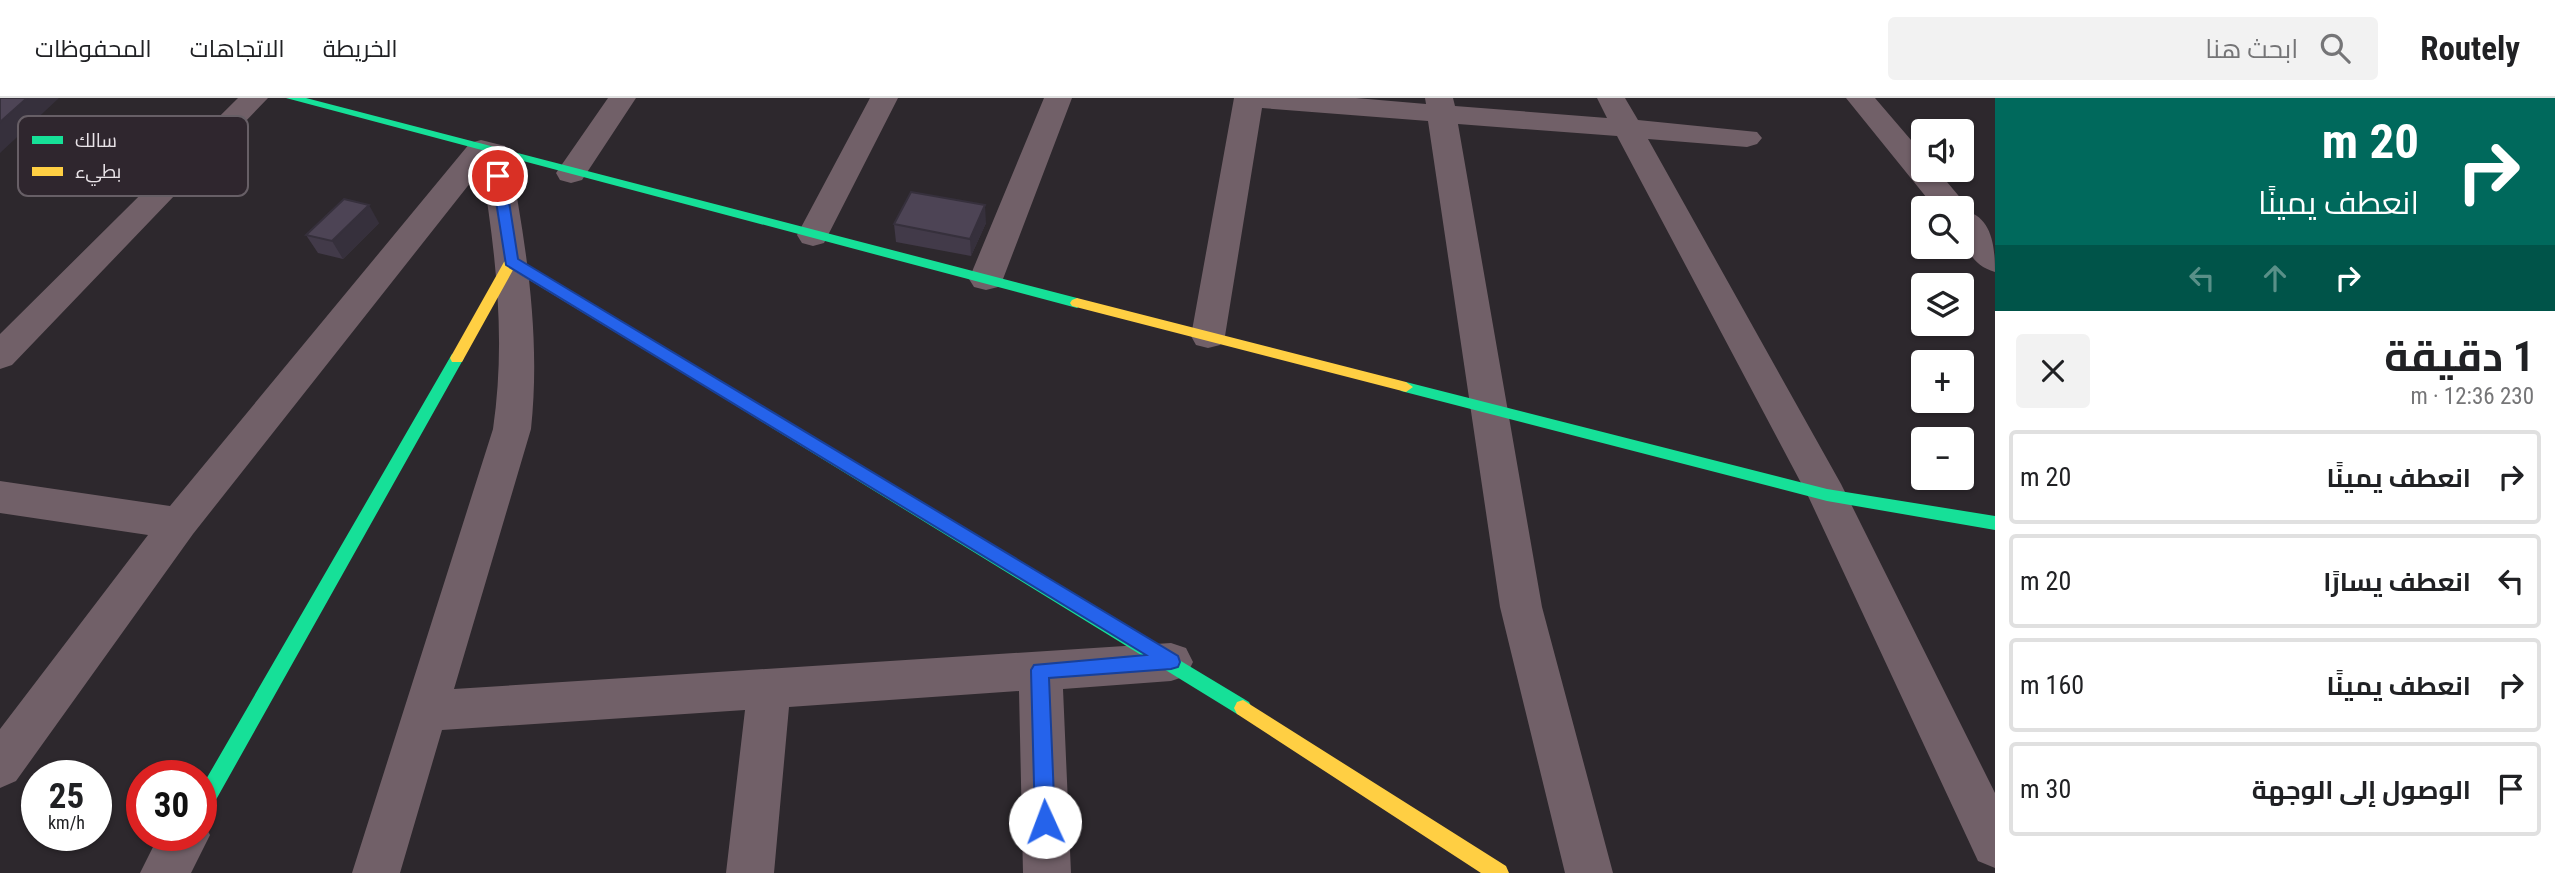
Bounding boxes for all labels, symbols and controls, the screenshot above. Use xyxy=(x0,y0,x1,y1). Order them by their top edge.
search box xyxy=(1888,17,2378,80)
icon: search xyxy=(2316,29,2354,67)
text: Routely xyxy=(2420,29,2520,68)
text: ابحث هنا xyxy=(2205,34,2298,64)
text: المحفوظات xyxy=(35,35,152,63)
text: الاتجاهات xyxy=(190,35,285,63)
text: الخريطة xyxy=(323,35,398,63)
text: 20 m xyxy=(2322,113,2419,170)
legend xyxy=(18,116,248,196)
map controls xyxy=(1911,119,1974,490)
button: sound xyxy=(1911,119,1974,182)
icon: right xyxy=(2443,126,2534,217)
text: سالك xyxy=(75,129,117,152)
pin xyxy=(468,146,528,206)
icon: arrive xyxy=(479,157,517,195)
text: بطيء xyxy=(75,160,121,186)
text: انعطف يمينًا xyxy=(2258,184,2419,222)
button: search xyxy=(1911,196,1974,259)
icon: left xyxy=(2183,259,2221,297)
icon: ahead xyxy=(2256,259,2294,297)
icon: right xyxy=(2329,259,2367,297)
button: layers xyxy=(1911,273,1974,336)
text: 1 دقيقة xyxy=(2384,332,2534,381)
button: close xyxy=(2016,334,2090,408)
button: + xyxy=(1911,350,1974,413)
text: 230 m · 12:36 xyxy=(2410,383,2534,410)
button: − xyxy=(1911,427,1974,490)
icon: right xyxy=(2492,458,2530,496)
text: 20 m xyxy=(2020,462,2071,492)
text: انعطف يمينًا xyxy=(2326,463,2471,493)
icon: left xyxy=(2492,562,2530,600)
text: 20 m xyxy=(2020,566,2071,596)
text: انعطف يسارًا xyxy=(2323,567,2471,597)
icon: right xyxy=(2492,666,2530,704)
text: 160 m xyxy=(2020,670,2084,700)
text: انعطف يمينًا xyxy=(2326,671,2471,701)
speed limit sign: 30 xyxy=(126,760,217,851)
icon: arrive xyxy=(2492,770,2530,808)
text: 30 m xyxy=(2020,774,2071,804)
text: الوصول إلى الوجهة xyxy=(2252,775,2471,805)
text: 25 xyxy=(49,776,84,817)
position arrow xyxy=(1008,785,1082,859)
text: km/h xyxy=(48,812,85,833)

